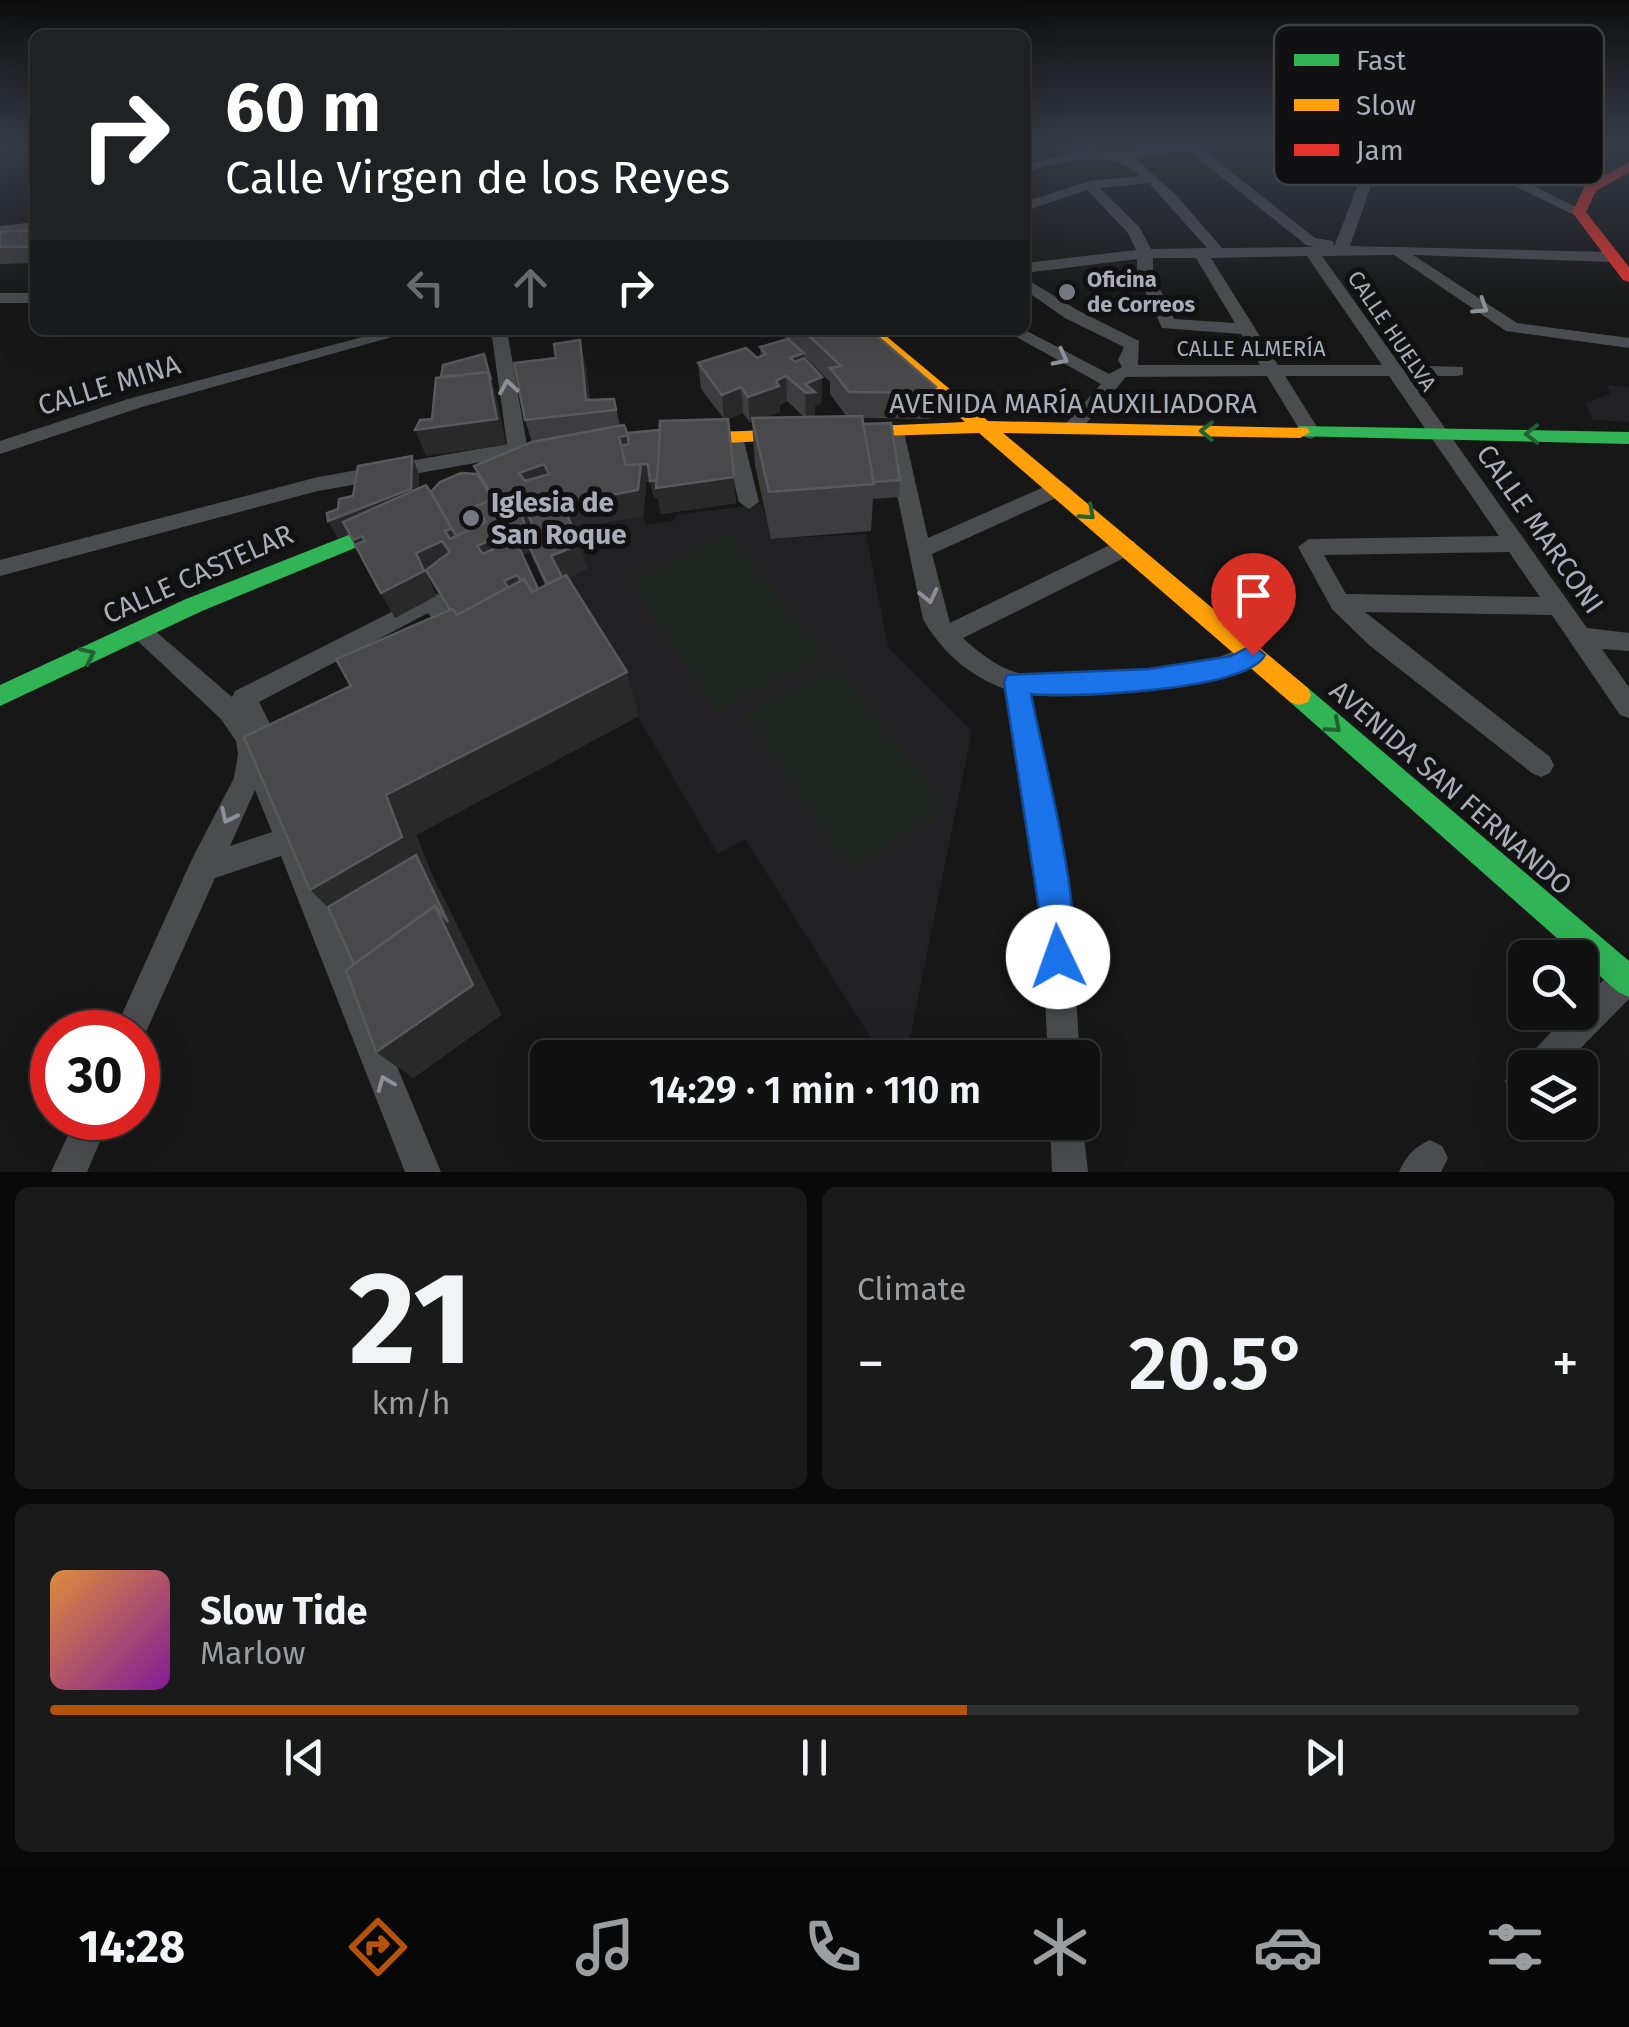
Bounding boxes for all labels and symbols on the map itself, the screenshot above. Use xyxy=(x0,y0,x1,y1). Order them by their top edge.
legend xyxy=(1274,25,1604,185)
text: Fast xyxy=(1356,44,1407,77)
text: Slow xyxy=(1356,89,1416,122)
text: Jam xyxy=(1356,134,1404,167)
place label: Oficina de Correos xyxy=(1087,266,1196,318)
street label: CALLE HUELVA xyxy=(1342,266,1442,397)
marker: Oficina de Correos xyxy=(1056,281,1078,303)
one-way arrow xyxy=(1470,294,1488,313)
street label: CALLE ALMERÍA xyxy=(1176,335,1326,362)
one-way arrow xyxy=(1050,346,1068,365)
street label: CALLE MINA xyxy=(34,348,184,422)
one-way arrow xyxy=(498,379,519,396)
street label: AVENIDA MARÍA AUXILIADORA xyxy=(889,387,1257,420)
one-way arrow xyxy=(1198,421,1214,442)
one-way arrow xyxy=(1523,423,1538,445)
street label: CALLE MARCONI xyxy=(1470,438,1610,620)
place label: Iglesia de San Roque xyxy=(491,486,627,551)
one-way arrow xyxy=(1076,502,1095,520)
marker: Iglesia de San Roque xyxy=(460,507,482,529)
street label: CALLE CASTELAR xyxy=(98,517,298,631)
pin xyxy=(1211,553,1296,656)
one-way arrow xyxy=(917,587,938,604)
one-way arrow xyxy=(78,647,96,667)
street label: AVENIDA SAN FERNANDO xyxy=(1323,674,1579,902)
one-way arrow xyxy=(1322,714,1340,732)
one-way arrow xyxy=(221,806,241,824)
position arrow xyxy=(1006,905,1110,1009)
speed limit sign: 30 xyxy=(30,1010,160,1140)
one-way arrow xyxy=(376,1075,396,1092)

